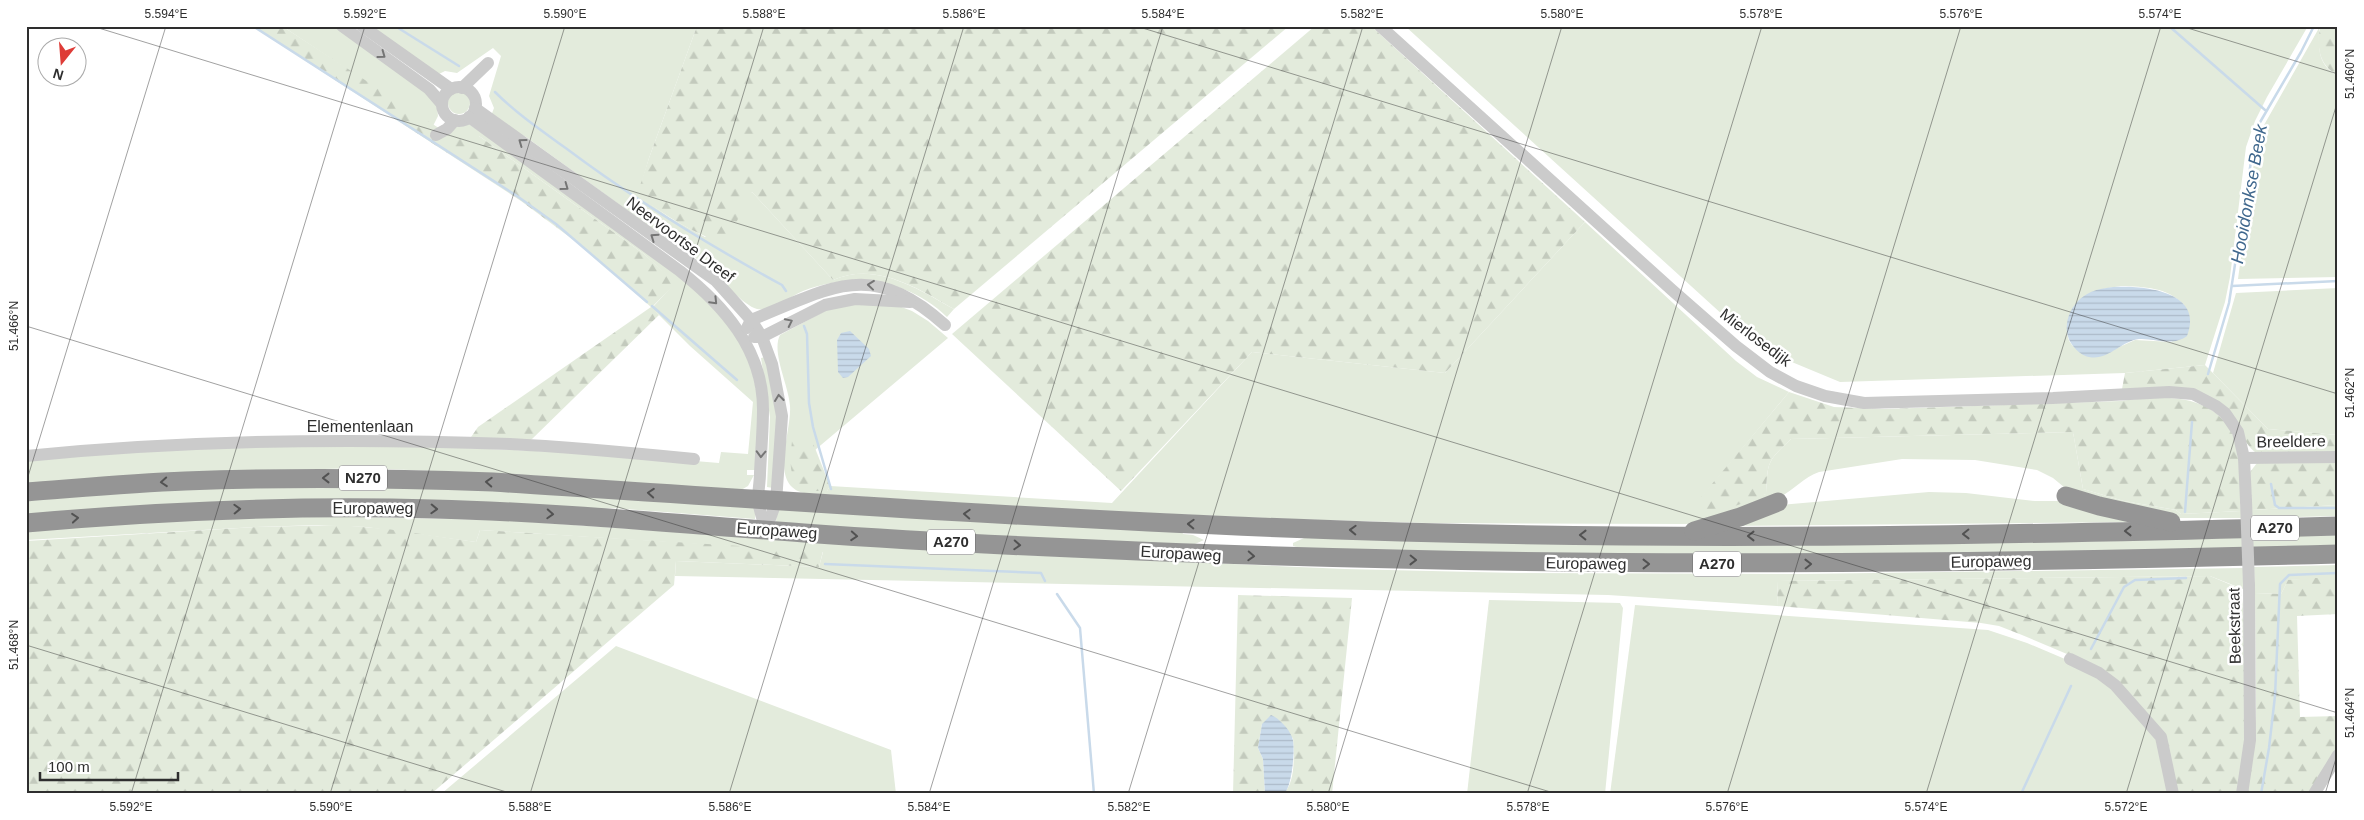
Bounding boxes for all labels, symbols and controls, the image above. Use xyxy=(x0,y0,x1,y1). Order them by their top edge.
text: 5.594°E xyxy=(145,7,187,21)
text: 5.592°E xyxy=(344,7,386,21)
text: 5.590°E xyxy=(544,7,586,21)
text: 5.588°E xyxy=(743,7,785,21)
text: 5.586°E xyxy=(943,7,985,21)
text: 5.584°E xyxy=(1142,7,1184,21)
text: 5.582°E xyxy=(1341,7,1383,21)
text: 5.580°E xyxy=(1541,7,1583,21)
text: 5.578°E xyxy=(1740,7,1782,21)
text: 5.576°E xyxy=(1940,7,1982,21)
text: 5.574°E xyxy=(2139,7,2181,21)
north arrow xyxy=(38,38,88,88)
one-way arrow xyxy=(376,49,386,58)
text: 51.460°N xyxy=(2343,49,2357,99)
text: N xyxy=(51,65,65,84)
water label: Hooidonkse Beek xyxy=(2227,122,2271,265)
one-way arrow xyxy=(518,139,528,148)
one-way arrow xyxy=(559,181,569,190)
street label: Neervoortse Dreef xyxy=(623,193,738,286)
one-way arrow xyxy=(650,234,660,243)
one-way arrow xyxy=(867,280,875,291)
one-way arrow xyxy=(709,295,718,304)
text: 51.466°N xyxy=(7,301,21,351)
street label: Mierlosedijk xyxy=(1717,305,1795,370)
one-way arrow xyxy=(784,318,793,329)
text: 51.462°N xyxy=(2343,368,2357,418)
one-way arrow xyxy=(775,394,785,403)
street label: Elementenlaan xyxy=(307,418,413,435)
street label: Breeldere xyxy=(2256,432,2326,451)
one-way arrow xyxy=(756,450,766,458)
road number: N270 xyxy=(339,466,387,490)
one-way arrow xyxy=(322,473,330,483)
one-way arrow xyxy=(485,476,493,487)
one-way arrow xyxy=(160,477,168,488)
one-way arrow xyxy=(647,487,655,498)
street label: Europaweg xyxy=(333,500,413,517)
one-way arrow xyxy=(234,504,241,514)
one-way arrow xyxy=(431,504,439,514)
one-way arrow xyxy=(963,508,971,519)
one-way arrow xyxy=(546,509,554,520)
one-way arrow xyxy=(71,513,79,524)
road number: A270 xyxy=(2251,516,2299,540)
street label: Europaweg xyxy=(736,519,818,542)
one-way arrow xyxy=(1186,519,1194,530)
one-way arrow xyxy=(1349,525,1356,535)
one-way arrow xyxy=(2124,526,2132,536)
one-way arrow xyxy=(1961,529,1969,539)
one-way arrow xyxy=(851,530,859,541)
road number: A270 xyxy=(927,530,975,554)
one-way arrow xyxy=(1579,530,1586,540)
one-way arrow xyxy=(1746,531,1754,541)
one-way arrow xyxy=(1013,540,1021,551)
street label: Europaweg xyxy=(1140,543,1222,564)
one-way arrow xyxy=(1248,551,1255,561)
road number: A270 xyxy=(1693,552,1741,576)
street label: Europaweg xyxy=(1950,552,2032,571)
street label: Europaweg xyxy=(1545,554,1627,573)
one-way arrow xyxy=(1410,555,1418,565)
one-way arrow xyxy=(1805,558,1813,569)
one-way arrow xyxy=(1642,559,1650,569)
street label: Beekstraat xyxy=(2225,587,2244,664)
text: 51.468°N xyxy=(7,620,21,670)
text: 51.464°N xyxy=(2343,688,2357,738)
scale bar xyxy=(40,750,178,782)
text: 100 m xyxy=(48,758,90,775)
text: 5.592°E xyxy=(110,800,152,814)
text: 5.590°E xyxy=(310,800,352,814)
text: 5.588°E xyxy=(509,800,551,814)
text: 5.586°E xyxy=(709,800,751,814)
text: 5.584°E xyxy=(908,800,950,814)
text: 5.582°E xyxy=(1108,800,1150,814)
text: 5.580°E xyxy=(1307,800,1349,814)
text: 5.578°E xyxy=(1507,800,1549,814)
text: 5.576°E xyxy=(1706,800,1748,814)
text: 5.574°E xyxy=(1905,800,1947,814)
text: 5.572°E xyxy=(2105,800,2147,814)

